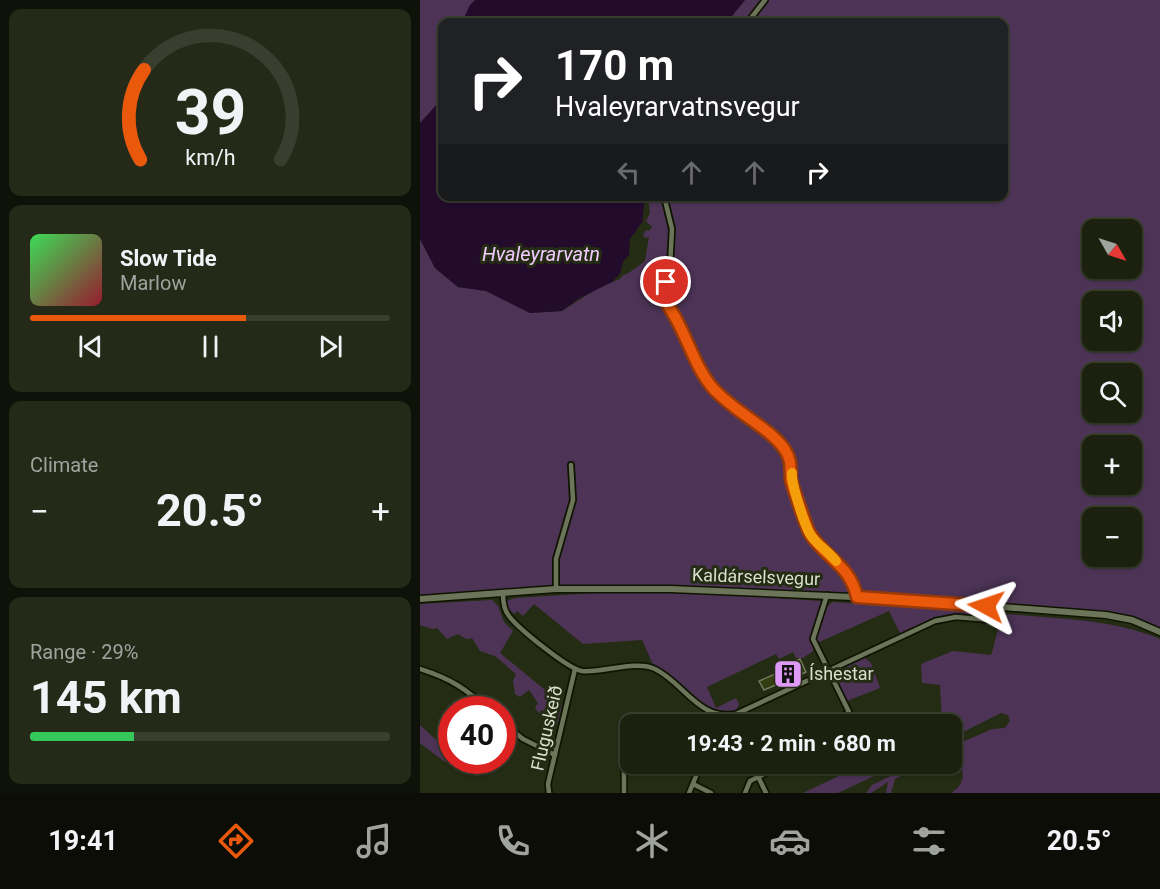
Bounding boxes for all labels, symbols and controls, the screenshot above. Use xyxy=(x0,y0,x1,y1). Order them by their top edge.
text: 170 m xyxy=(555,41,674,90)
icon: right xyxy=(456,42,534,120)
text: 39 xyxy=(174,76,246,149)
text: Hvaleyrarvatnsvegur xyxy=(555,91,800,123)
text: km/h xyxy=(185,145,235,170)
icon: left xyxy=(612,156,645,189)
icon: ahead xyxy=(675,156,708,189)
icon: ahead xyxy=(738,156,771,189)
icon: right xyxy=(801,156,834,189)
north arrow xyxy=(1082,219,1142,279)
map controls xyxy=(1082,219,1142,567)
water label: Hvaleyrarvatn xyxy=(482,242,600,266)
text: Slow Tide xyxy=(120,246,217,271)
pin xyxy=(640,256,691,307)
icon: arrive xyxy=(649,265,682,298)
text: Marlow xyxy=(120,271,186,295)
button: sound xyxy=(1082,291,1142,351)
icon: previous xyxy=(74,330,107,363)
icon: pause xyxy=(194,330,227,363)
icon: next xyxy=(314,330,347,363)
button: search xyxy=(1082,363,1142,423)
button: + xyxy=(1082,435,1142,495)
text: Climate xyxy=(30,453,98,477)
text: 20.5° xyxy=(156,484,264,537)
text: − xyxy=(30,492,49,531)
text: + xyxy=(371,492,390,531)
button: − xyxy=(1082,507,1142,567)
street label: Kaldárselsvegur xyxy=(692,564,820,589)
position arrow xyxy=(954,574,1018,638)
text: Range · 29% xyxy=(30,640,138,664)
building icon: Íshestar xyxy=(772,658,804,690)
place label: Íshestar xyxy=(809,663,874,684)
text: 145 km xyxy=(30,671,182,724)
street label: Fluguskeið xyxy=(526,683,567,773)
speed limit sign: 40 xyxy=(438,696,516,774)
text: 19:43 · 2 min · 680 m xyxy=(686,731,896,756)
icon: directions xyxy=(215,820,257,862)
icon: music xyxy=(353,820,395,862)
icon: phone xyxy=(492,820,534,862)
icon: climate xyxy=(631,820,673,862)
icon: car xyxy=(769,820,811,862)
icon: filters xyxy=(908,820,950,862)
text: 19:41 xyxy=(48,825,118,857)
text: 20.5° xyxy=(1047,825,1112,857)

